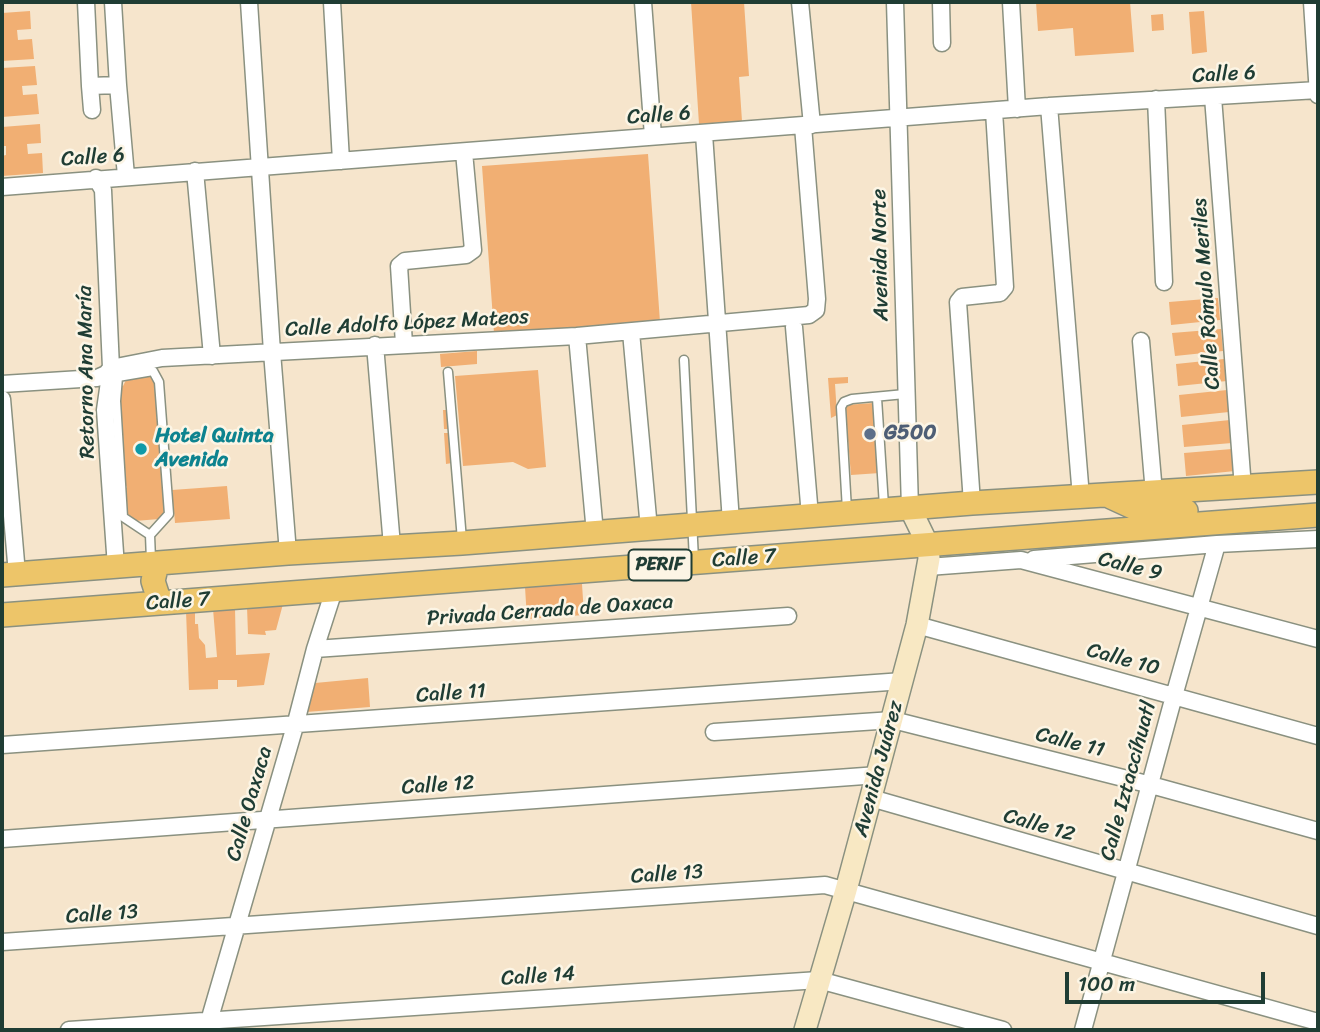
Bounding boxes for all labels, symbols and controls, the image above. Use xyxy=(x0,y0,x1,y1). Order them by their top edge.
street label: Calle 6 xyxy=(1191,61,1257,89)
street label: Calle 6 xyxy=(626,101,692,131)
street label: Calle 6 xyxy=(60,143,126,173)
street label: Avenida Norte xyxy=(867,189,895,321)
street label: Calle Rómulo Meriles xyxy=(1188,197,1226,391)
street label: Retorno Ana María xyxy=(73,285,101,459)
street label: Calle Adolfo López Mateos xyxy=(285,305,529,343)
place label: G500 xyxy=(884,421,936,447)
place label: Hotel Quinta Avenida xyxy=(155,424,274,474)
marker: G500 xyxy=(862,426,878,442)
marker: Hotel Quinta Avenida xyxy=(133,441,149,457)
street label: Calle 7 xyxy=(711,544,777,574)
street label: Calle 9 xyxy=(1096,547,1164,587)
road number: PERIF xyxy=(628,550,692,580)
street label: Calle 7 xyxy=(145,587,211,617)
street label: Privada Cerrada de Oaxaca xyxy=(426,590,674,632)
street label: Calle 10 xyxy=(1084,638,1162,682)
street label: Calle 11 xyxy=(415,679,487,709)
street label: Avenida Juárez xyxy=(849,698,909,840)
street label: Calle Iztaccíhuatl xyxy=(1096,699,1162,863)
street label: Calle 11 xyxy=(1033,722,1107,764)
street label: Calle Oaxaca xyxy=(222,744,278,864)
street label: Calle 12 xyxy=(401,771,475,801)
street label: Calle 12 xyxy=(1000,804,1078,848)
street label: Calle 13 xyxy=(630,860,704,890)
street label: Calle 13 xyxy=(65,900,139,930)
scale bar xyxy=(1068,958,1268,1002)
street label: Calle 14 xyxy=(500,962,576,992)
text: 100 m xyxy=(1078,965,1135,1003)

